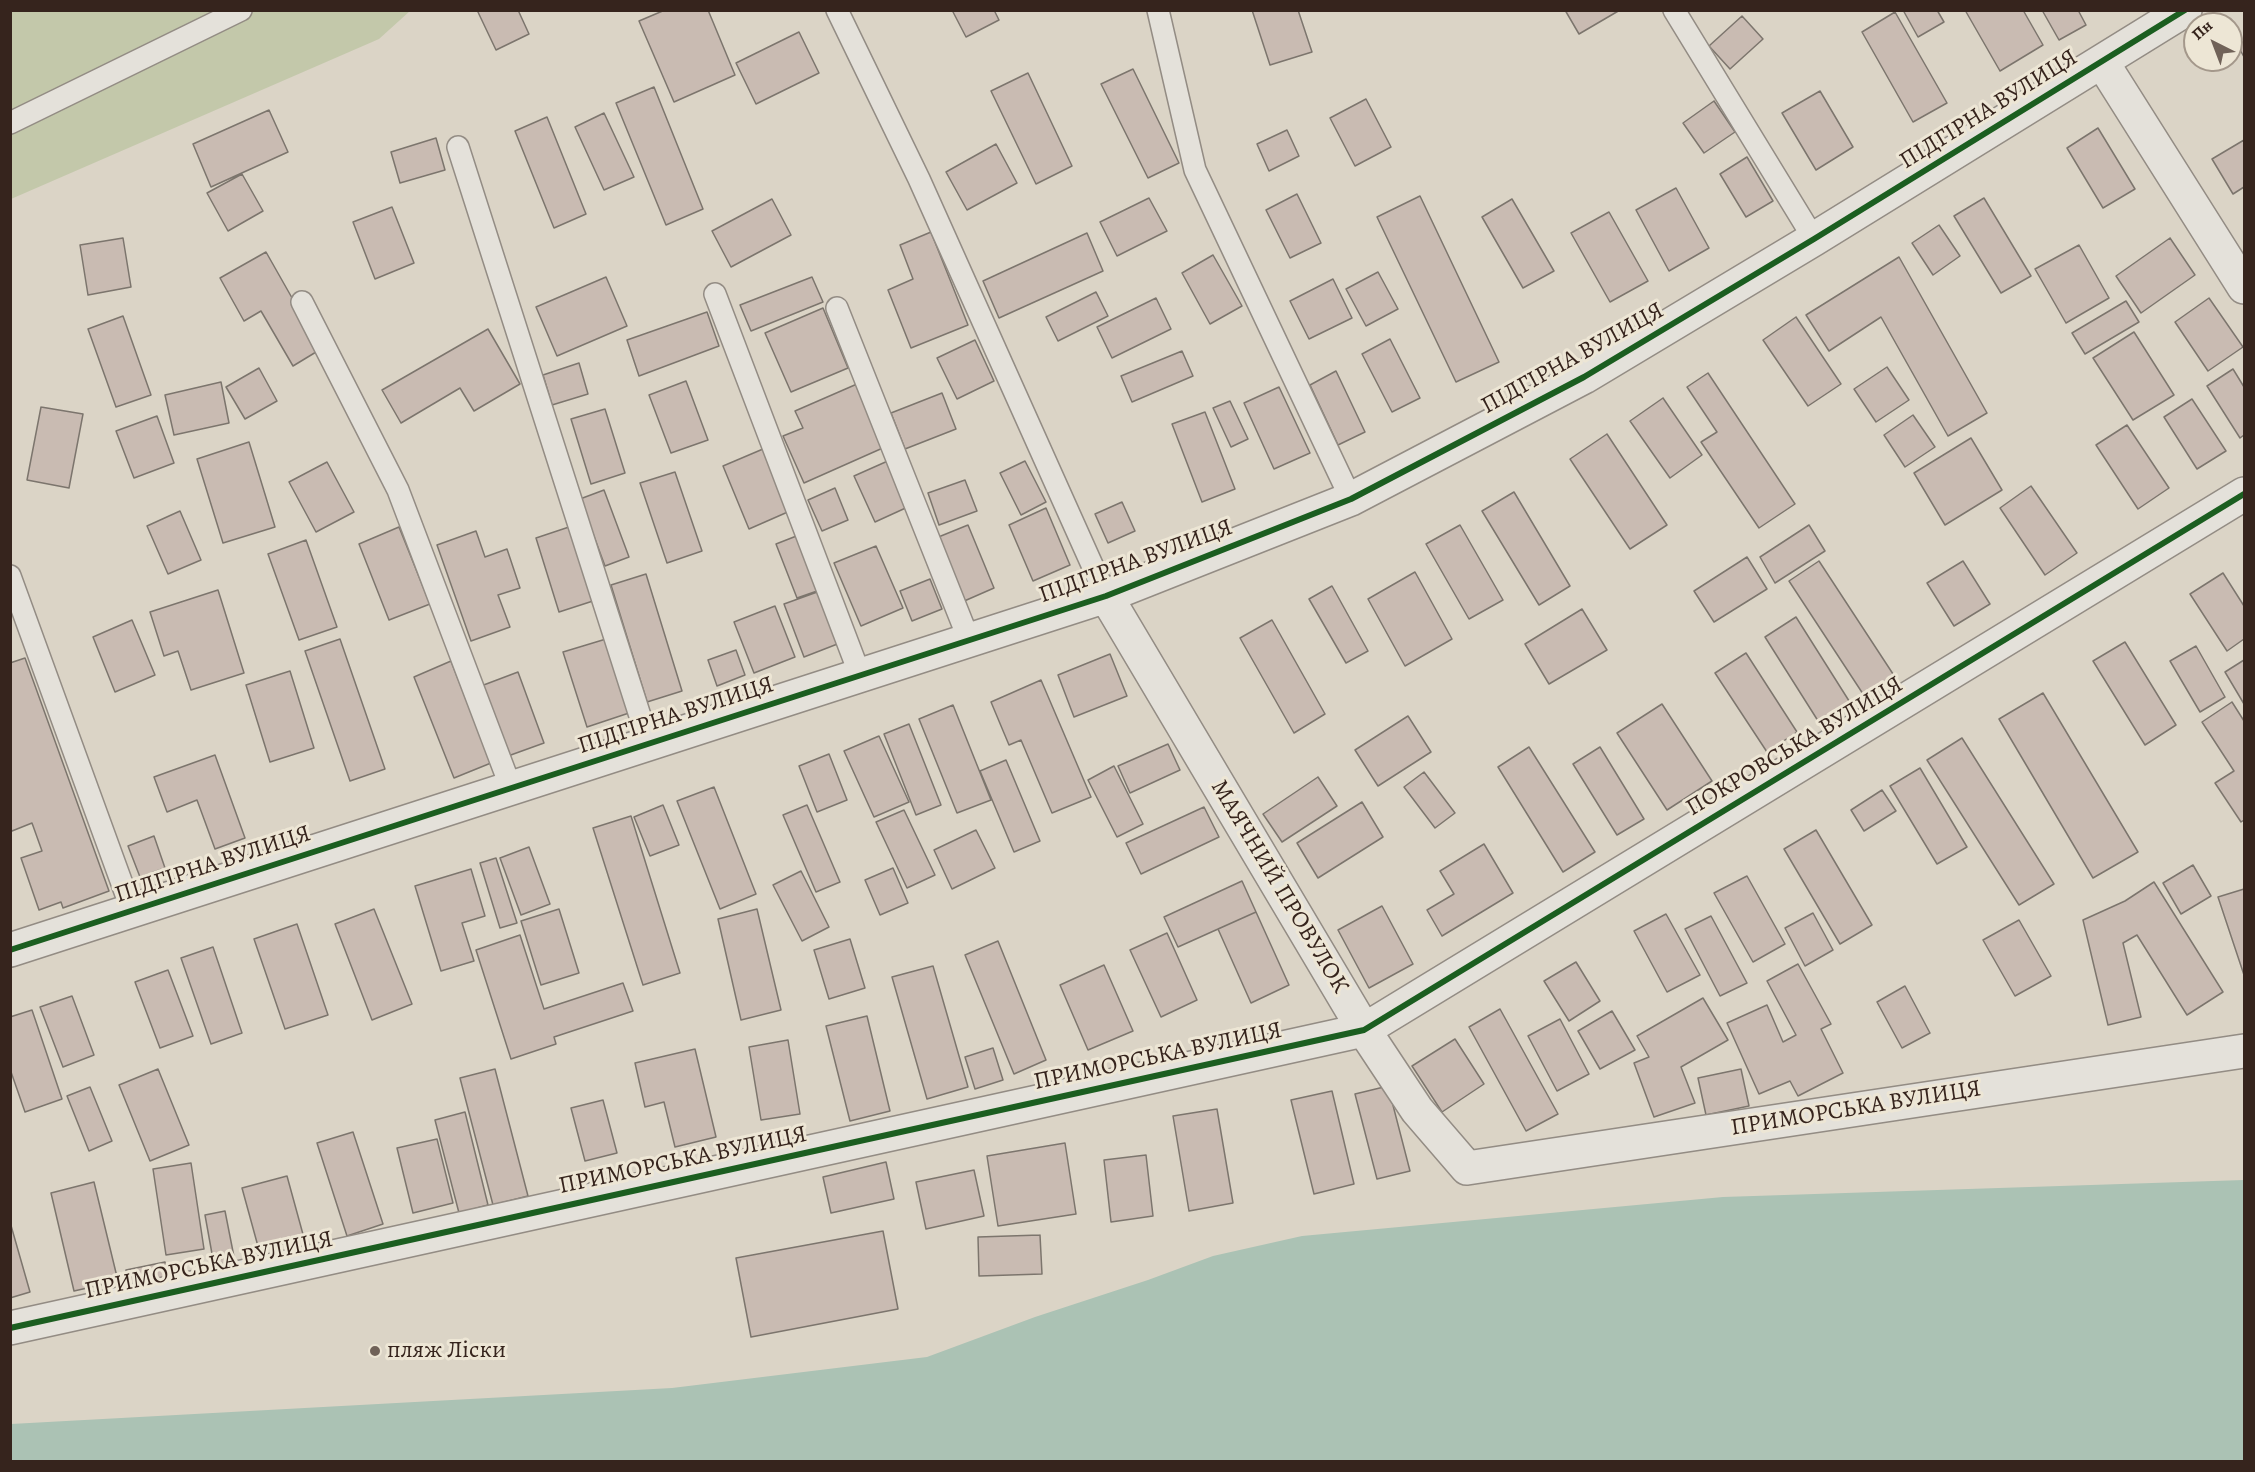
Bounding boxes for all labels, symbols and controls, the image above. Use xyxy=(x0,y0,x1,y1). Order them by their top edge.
north arrow xyxy=(2183,12,2243,72)
text: Пн xyxy=(2187,15,2217,45)
street label: ПІДГІРНА ВУЛИЦЯ xyxy=(1895,44,2083,176)
street label: ПІДГІРНА ВУЛИЦЯ xyxy=(1477,297,1669,421)
street label: ПІДГІРНА ВУЛИЦЯ xyxy=(1035,514,1237,610)
street label: ПІДГІРНА ВУЛИЦЯ xyxy=(574,671,778,761)
street label: ПОКРОВСЬКА ВУЛИЦЯ xyxy=(1681,671,1909,823)
street label: МАЯЧНИЙ ПРОВУЛОК xyxy=(1204,775,1354,999)
street label: ПІДГІРНА ВУЛИЦЯ xyxy=(111,820,315,910)
street label: ПРИМОРСЬКА ВУЛИЦЯ xyxy=(1031,1017,1285,1097)
street label: ПРИМОРСЬКА ВУЛИЦЯ xyxy=(1729,1075,1983,1143)
street label: ПРИМОРСЬКА ВУЛИЦЯ xyxy=(556,1121,810,1201)
street label: ПРИМОРСЬКА ВУЛИЦЯ xyxy=(82,1226,336,1306)
place label: пляж Ліски xyxy=(387,1337,506,1365)
marker: пляж Ліски xyxy=(368,1344,382,1358)

